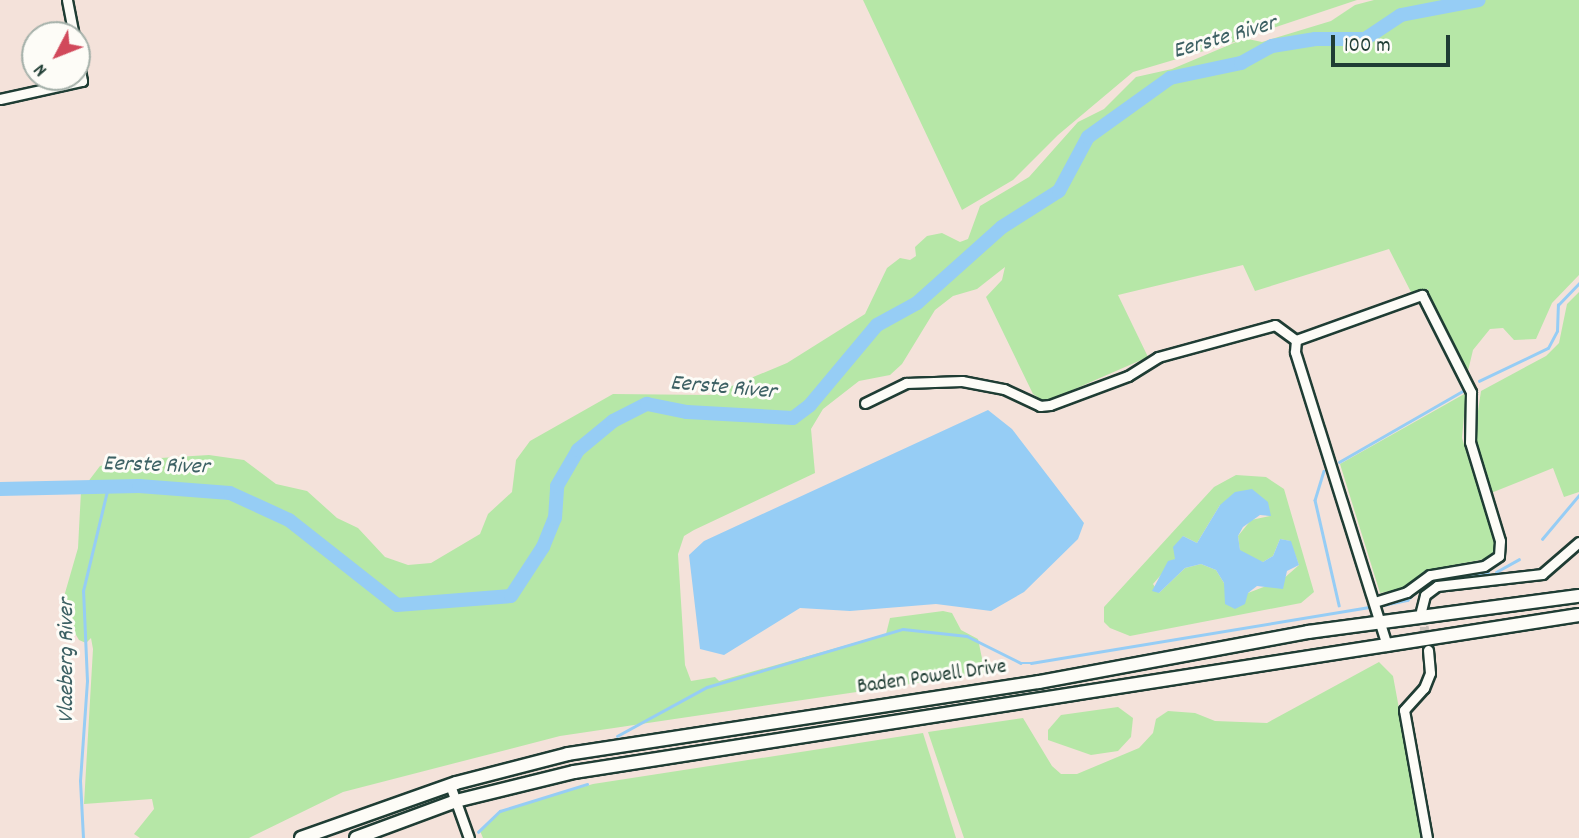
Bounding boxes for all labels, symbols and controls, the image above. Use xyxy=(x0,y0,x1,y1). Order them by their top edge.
water label: Eerste River xyxy=(1170,11,1280,67)
north arrow xyxy=(21,21,91,91)
scale bar xyxy=(1334,21,1453,65)
text: 100 m xyxy=(1344,32,1391,62)
text: N xyxy=(28,57,55,82)
water label: Eerste River xyxy=(669,371,777,407)
water label: Eerste River xyxy=(102,451,210,483)
water label: Vlaeberg River xyxy=(54,598,82,724)
street label: Baden Powell Drive xyxy=(856,655,1008,701)

